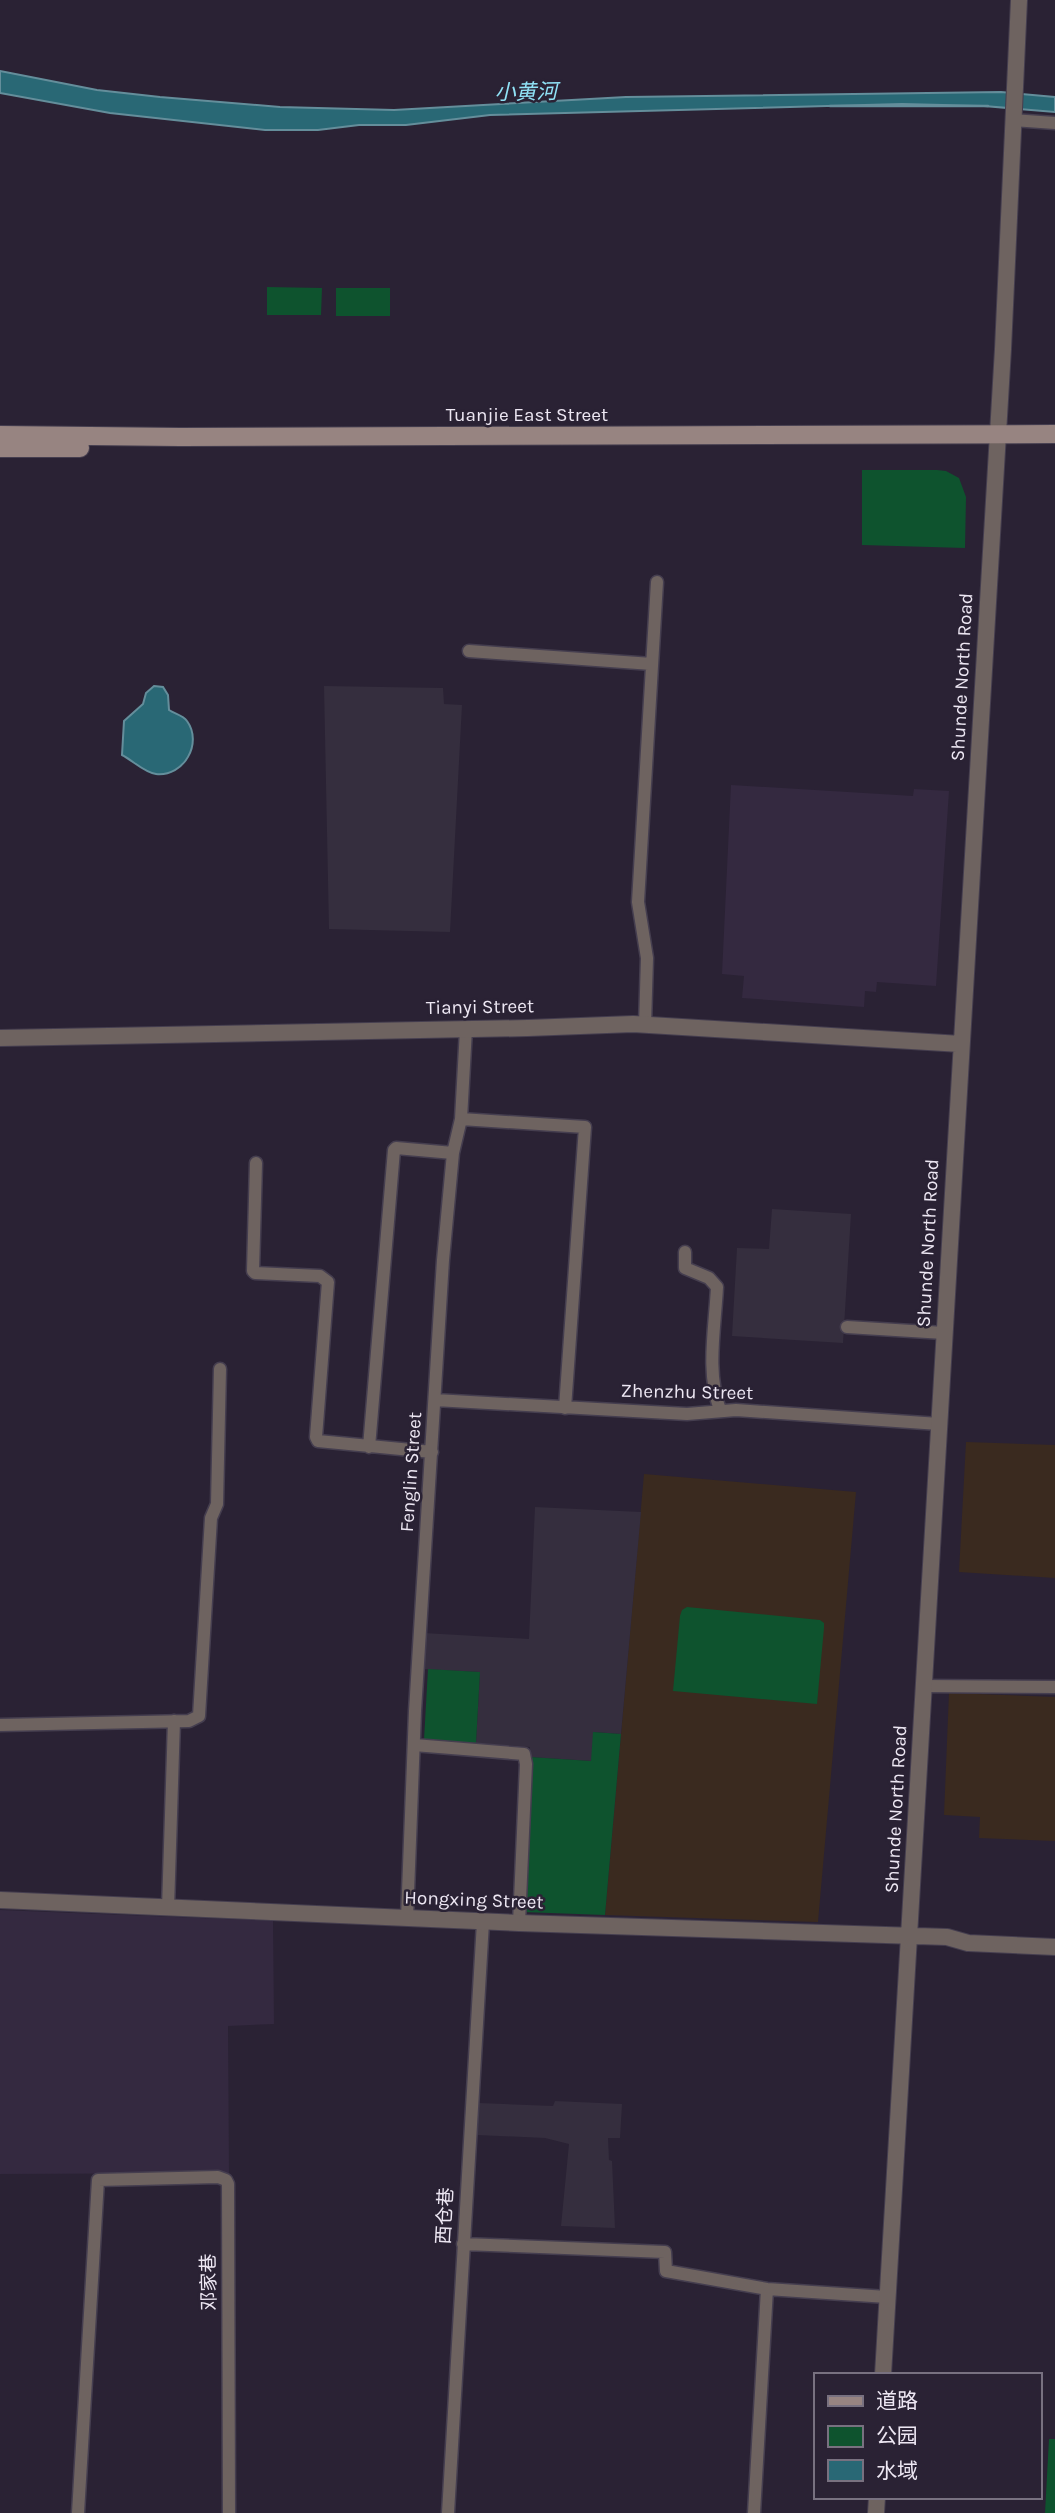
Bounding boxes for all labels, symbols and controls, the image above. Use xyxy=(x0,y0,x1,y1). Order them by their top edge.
water label: 小黄河 xyxy=(494,79,562,105)
street label: Tuanjie East Street xyxy=(446,404,608,426)
street label: Shunde North Road xyxy=(947,592,977,762)
street label: Tianyi Street xyxy=(426,995,534,1019)
street label: Shunde North Road xyxy=(913,1158,943,1328)
street label: Zhenzhu Street xyxy=(621,1380,753,1404)
street label: Fenglin Street xyxy=(396,1411,426,1533)
street label: Shunde North Road xyxy=(881,1724,911,1894)
street label: Hongxing Street xyxy=(404,1887,544,1913)
street label: 西仓巷 xyxy=(433,2187,457,2245)
street label: 邓家巷 xyxy=(198,2253,220,2311)
legend xyxy=(814,2373,1041,2499)
text: 道路 xyxy=(876,2389,918,2413)
text: 公园 xyxy=(876,2424,918,2448)
text: 水域 xyxy=(876,2459,918,2483)

